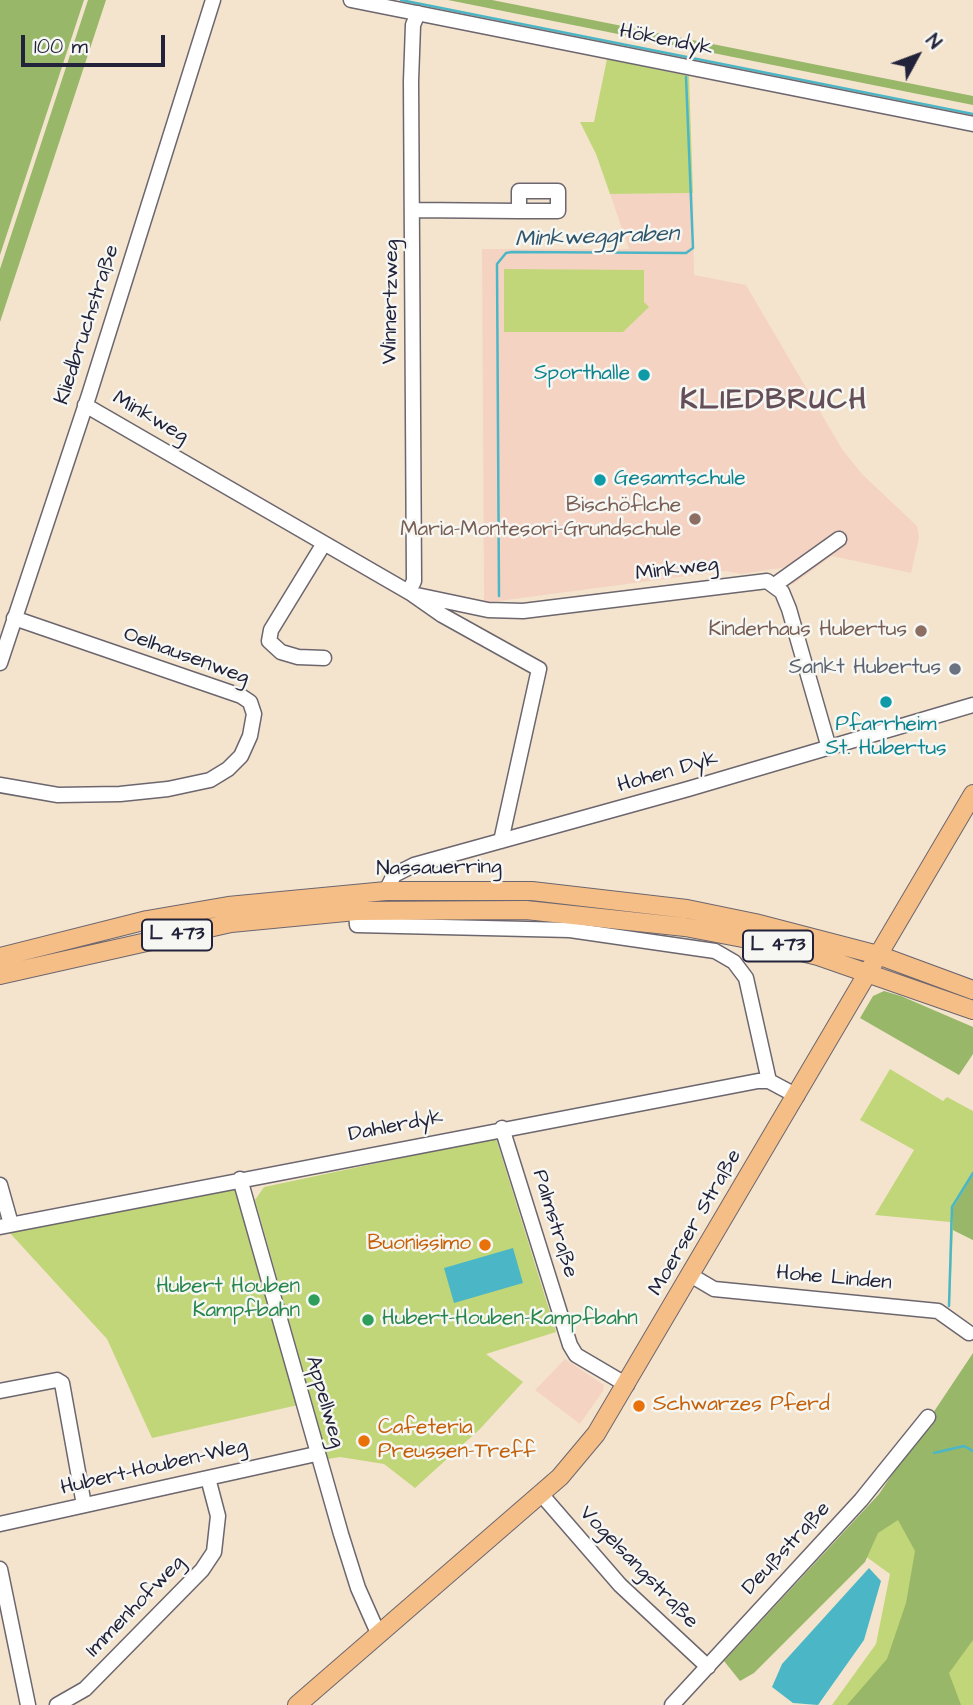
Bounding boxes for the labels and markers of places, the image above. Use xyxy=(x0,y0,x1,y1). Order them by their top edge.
place label: Sporthalle xyxy=(534,362,630,388)
marker: Sporthalle xyxy=(636,367,652,383)
place label: Gesamtschule xyxy=(614,467,746,493)
marker: Gesamtschule xyxy=(592,472,608,488)
place label: Bischöflche Maria-Montesori-Grundschule xyxy=(400,494,681,544)
marker: Bischöflche Maria-Montesori-Grundschule xyxy=(687,511,703,527)
place label: Kinderhaus Hubertus xyxy=(708,618,907,644)
marker: Kinderhaus Hubertus xyxy=(913,623,929,639)
place label: Sankt Hubertus xyxy=(789,656,941,682)
marker: Sankt Hubertus xyxy=(947,661,963,677)
marker: Pfarrheim St. Hubertus xyxy=(878,694,894,710)
place label: Pfarrheim St. Hubertus xyxy=(825,713,947,763)
place label: Buonissimo xyxy=(367,1232,471,1258)
marker: Buonissimo xyxy=(477,1237,493,1253)
place label: Hubert Houben Kampfbahn xyxy=(156,1275,300,1325)
marker: Hubert Houben Kampfbahn xyxy=(306,1292,322,1308)
place label: Hubert-Houben-Kampfbahn xyxy=(382,1307,638,1333)
marker: Hubert-Houben-Kampfbahn xyxy=(360,1312,376,1328)
place label: Schwarzes Pferd xyxy=(653,1393,830,1419)
marker: Schwarzes Pferd xyxy=(631,1398,647,1414)
place label: Cafeteria Preussen-Treff xyxy=(378,1416,535,1466)
marker: Cafeteria Preussen-Treff xyxy=(356,1433,372,1449)

